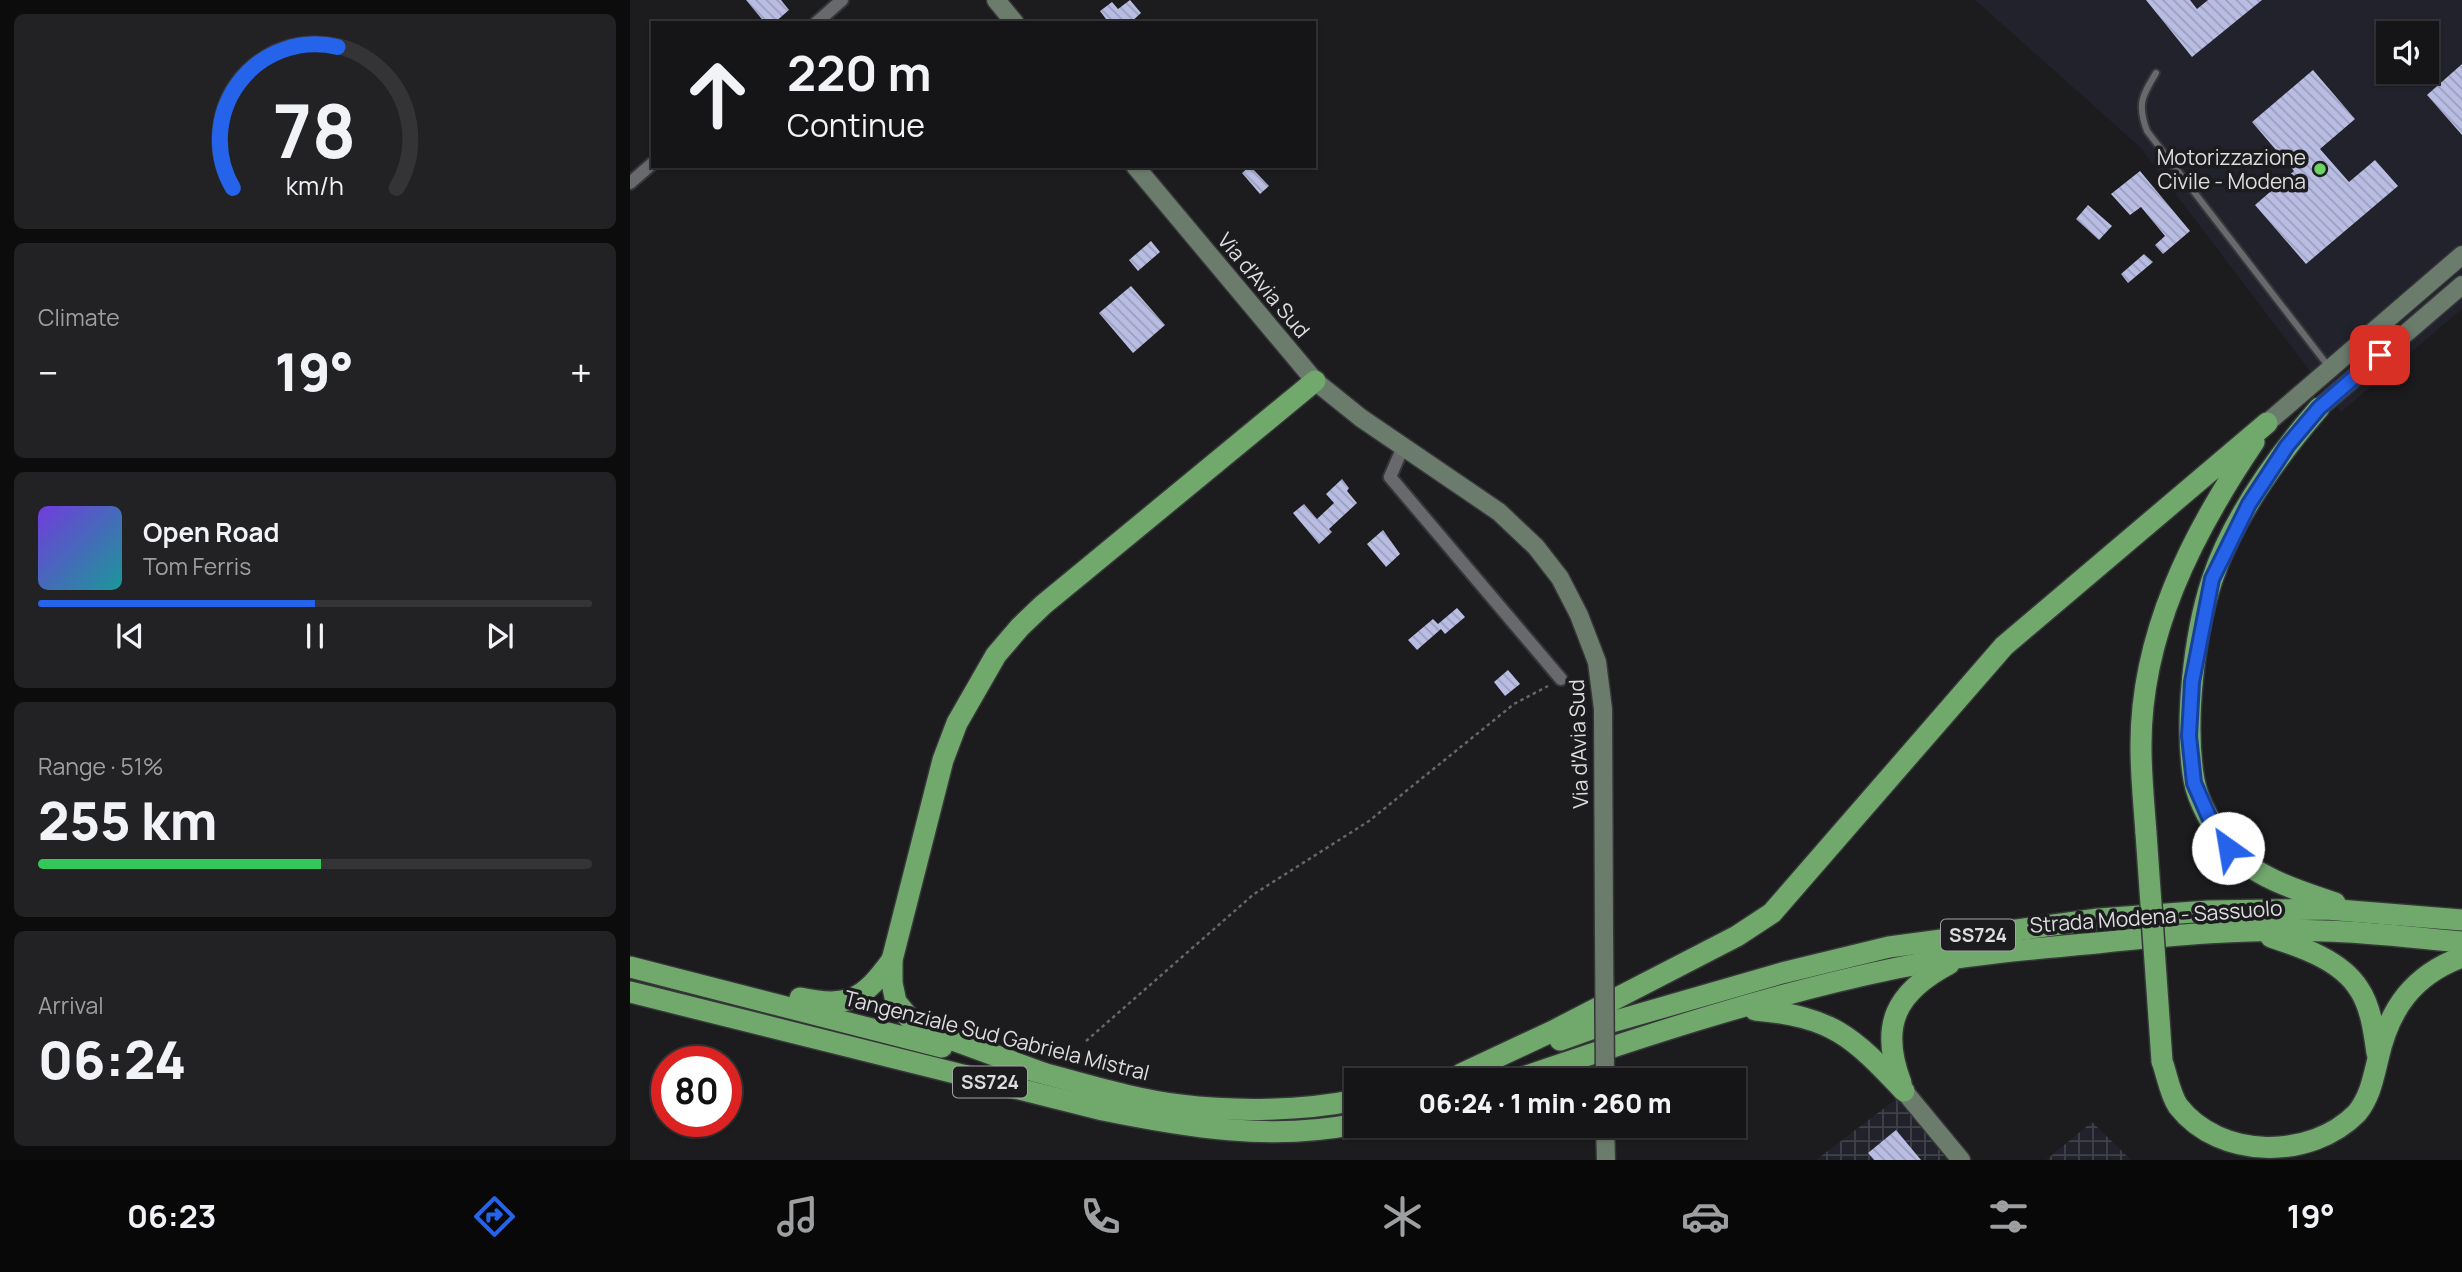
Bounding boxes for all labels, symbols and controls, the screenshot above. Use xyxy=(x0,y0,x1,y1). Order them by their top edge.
map controls xyxy=(2376,21,2439,84)
button: sound xyxy=(2376,21,2439,84)
text: 220 m xyxy=(787,39,931,106)
icon: ahead xyxy=(672,49,763,140)
text: 78 xyxy=(273,80,357,180)
text: Continue xyxy=(787,103,925,147)
place label: Motorizzazione Civile - Modena xyxy=(2157,143,2306,195)
marker: Motorizzazione Civile - Modena xyxy=(2312,161,2328,177)
text: km/h xyxy=(286,167,344,202)
street label: Via d'Avia Sud xyxy=(1212,227,1316,343)
text: Climate xyxy=(38,301,120,333)
pin xyxy=(2350,325,2410,385)
text: 19° xyxy=(275,336,354,407)
icon: arrive xyxy=(2361,336,2399,374)
text: − xyxy=(38,346,59,398)
text: + xyxy=(570,346,592,398)
text: Open Road xyxy=(143,514,279,550)
text: Tom Ferris xyxy=(143,550,251,582)
icon: previous xyxy=(111,617,149,655)
icon: pause xyxy=(296,617,334,655)
icon: next xyxy=(481,617,519,655)
street label: Via d'Avia Sud xyxy=(1562,679,1594,809)
text: Range · 51% xyxy=(38,750,163,782)
text: 255 km xyxy=(38,785,217,856)
position arrow xyxy=(2191,811,2265,885)
street label: Strada Modena - Sassuolo xyxy=(2029,893,2283,939)
road number: SS724 xyxy=(1941,920,2015,951)
street label: Tangenziale Sud Gabriela Mistral xyxy=(842,984,1152,1086)
text: Arrival xyxy=(38,989,104,1021)
text: 06:24 xyxy=(38,1024,186,1095)
speed limit sign: 80 xyxy=(651,1046,742,1137)
road number: SS724 xyxy=(953,1066,1027,1098)
text: 06:24 · 1 min · 260 m xyxy=(1419,1085,1671,1121)
icon: directions xyxy=(470,1192,519,1241)
icon: music xyxy=(773,1192,822,1241)
icon: phone xyxy=(1076,1192,1125,1241)
icon: climate xyxy=(1378,1192,1427,1241)
icon: car xyxy=(1681,1192,1730,1241)
icon: filters xyxy=(1984,1192,2033,1241)
text: 06:23 xyxy=(127,1194,216,1238)
text: 19° xyxy=(2287,1194,2335,1238)

